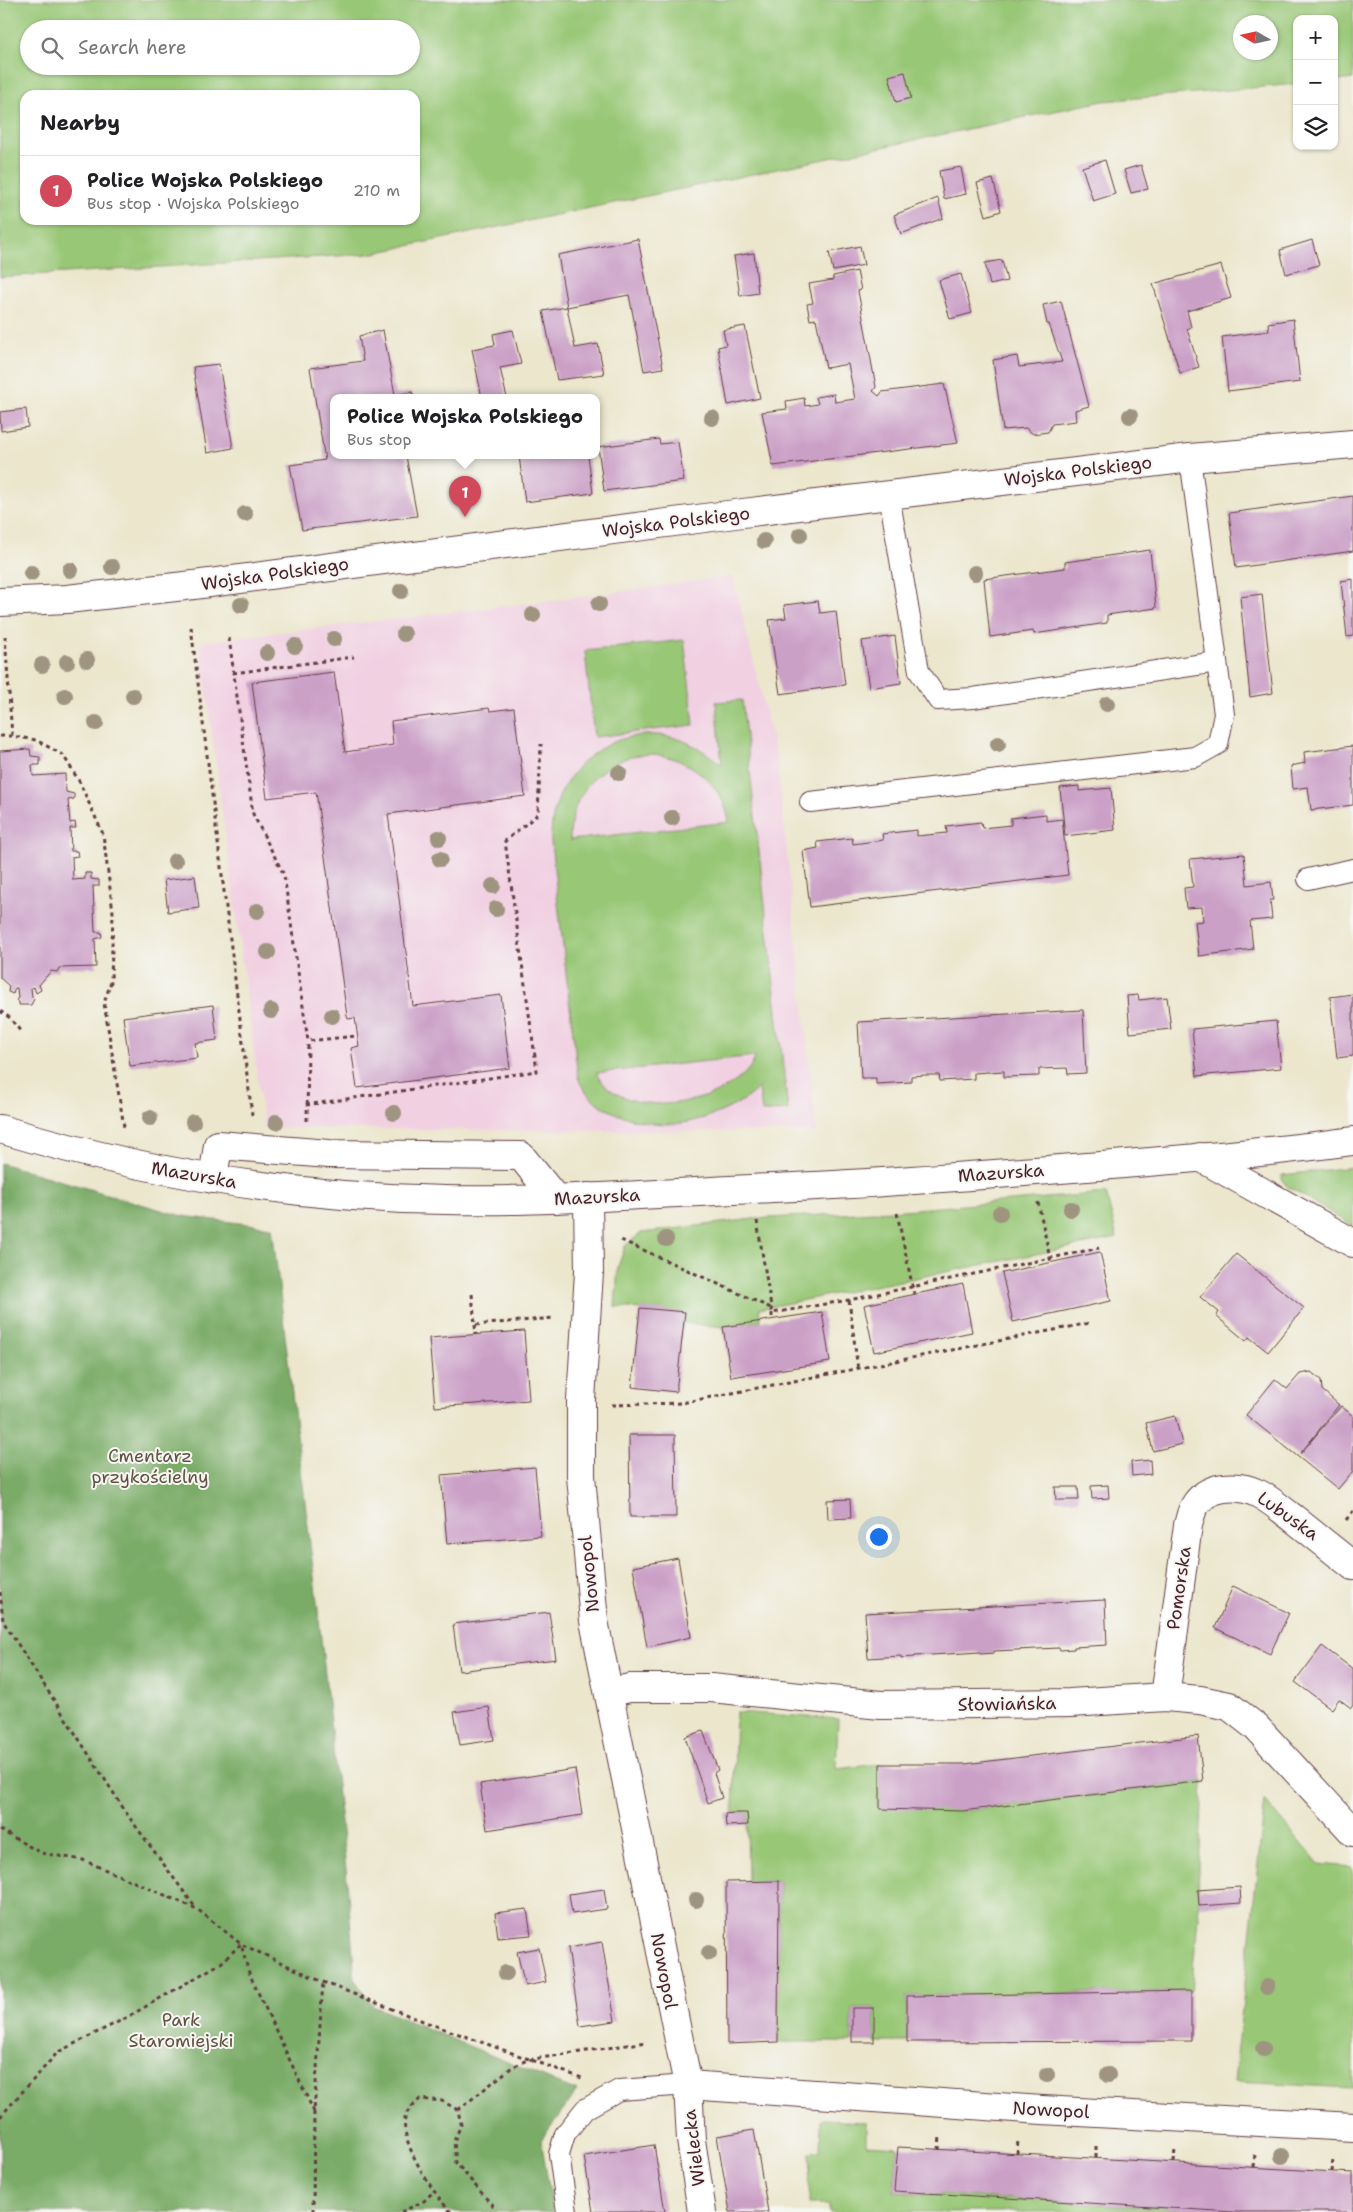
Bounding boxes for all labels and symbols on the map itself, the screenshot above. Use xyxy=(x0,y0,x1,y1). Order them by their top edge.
north arrow xyxy=(1233,15,1278,60)
street label: Wojska Polskiego xyxy=(1003,450,1153,492)
pin: 1 xyxy=(449,476,481,517)
street label: Wojska Polskiego xyxy=(601,501,751,543)
street label: Wojska Polskiego xyxy=(200,552,350,596)
street label: Mazurska xyxy=(149,1156,239,1194)
street label: Mazurska xyxy=(957,1158,1045,1188)
street label: Mazurska xyxy=(553,1183,641,1211)
park label: Cmentarz przykościelny xyxy=(91,1444,209,1489)
street label: Lubuska xyxy=(1252,1486,1324,1546)
your location xyxy=(866,1524,892,1550)
street label: Nowopol xyxy=(573,1534,605,1614)
street label: Pomorska xyxy=(1161,1545,1197,1631)
street label: Słowiańska xyxy=(957,1691,1057,1717)
street label: Nowopol xyxy=(645,1931,683,2012)
park label: Park Staromiejski xyxy=(128,2008,234,2053)
street label: Nowopol xyxy=(1012,2096,1091,2124)
street label: Wielecka xyxy=(677,2108,711,2188)

